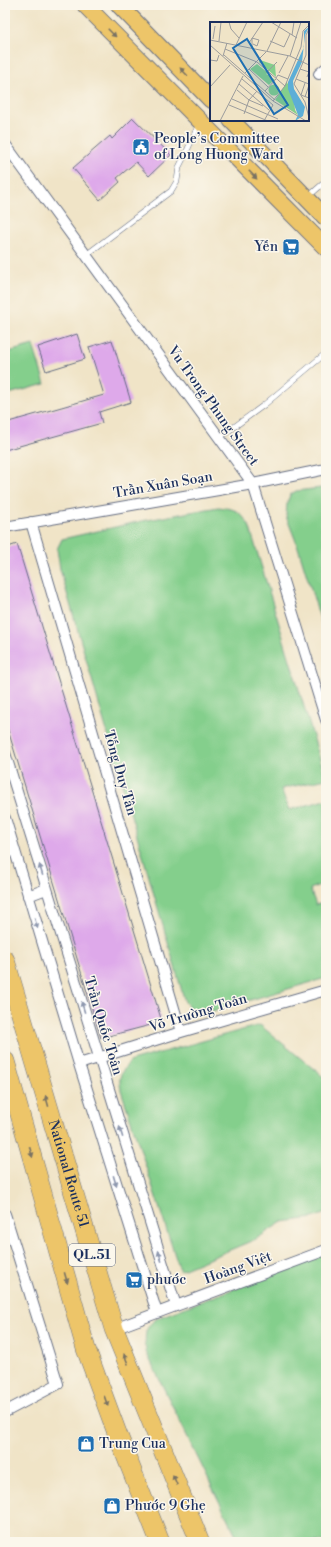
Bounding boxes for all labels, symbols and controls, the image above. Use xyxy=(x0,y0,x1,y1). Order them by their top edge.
inset map xyxy=(210,22,309,121)
one-way arrow xyxy=(107,28,117,38)
one-way arrow xyxy=(179,67,189,77)
place label: People’s Committee of Long Huong Ward xyxy=(154,130,284,164)
public building icon: People’s Committee of Long Huong Ward xyxy=(131,137,151,157)
one-way arrow xyxy=(248,170,258,180)
supermarket icon: Yến xyxy=(281,237,301,257)
place label: Yến xyxy=(253,238,279,256)
street label: Vu Trong Phung Street xyxy=(163,342,263,470)
street label: Trần Xuân Soạn xyxy=(112,467,215,503)
street label: Tống Duy Tân xyxy=(99,728,141,818)
one-way arrow xyxy=(38,863,44,875)
one-way arrow xyxy=(33,917,39,929)
street label: Trần Quốc Toản xyxy=(79,975,127,1078)
street label: Võ Trường Toản xyxy=(146,989,250,1037)
one-way arrow xyxy=(80,1001,86,1013)
one-way arrow xyxy=(44,1095,50,1107)
street label: National Route 51 xyxy=(44,1118,93,1230)
one-way arrow xyxy=(118,1125,124,1137)
one-way arrow xyxy=(28,1147,34,1159)
one-way arrow xyxy=(112,1175,118,1187)
road number: QL.51 xyxy=(69,1244,115,1266)
street label: Hoàng Việt xyxy=(202,1247,274,1289)
one-way arrow xyxy=(157,1249,163,1261)
supermarket icon: phước xyxy=(124,1270,144,1290)
place label: phước xyxy=(147,1271,186,1289)
one-way arrow xyxy=(63,1272,69,1284)
one-way arrow xyxy=(123,1353,129,1365)
one-way arrow xyxy=(103,1396,109,1408)
shop icon: Trung Cua xyxy=(76,1434,96,1454)
place label: Trung Cua xyxy=(99,1435,167,1453)
one-way arrow xyxy=(172,1474,178,1485)
shop icon: Phước 9 Ghẹ xyxy=(102,1496,122,1516)
place label: Phước 9 Ghẹ xyxy=(125,1497,206,1515)

